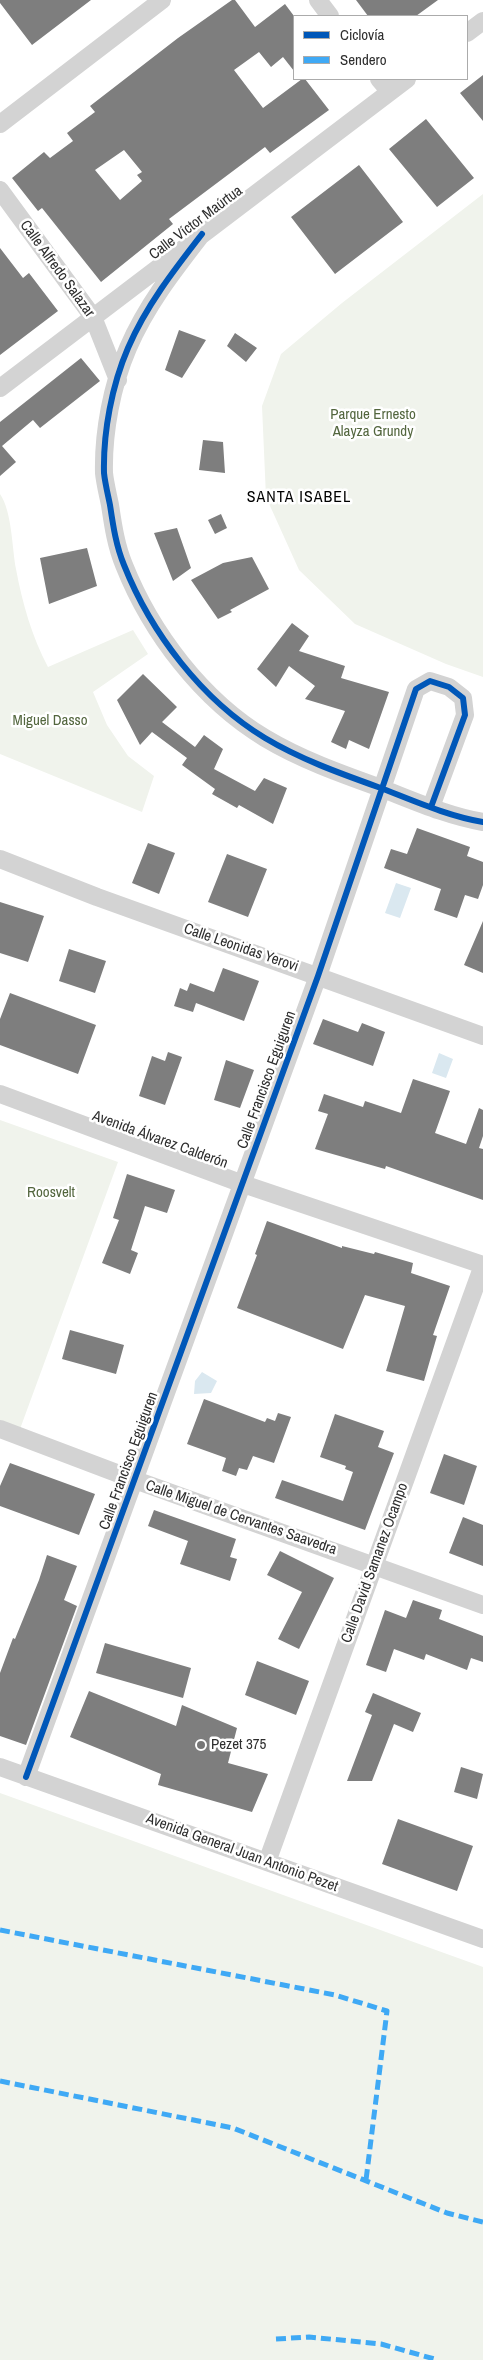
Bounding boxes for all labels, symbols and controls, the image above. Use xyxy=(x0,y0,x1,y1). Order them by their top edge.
legend xyxy=(293,15,468,80)
text: Ciclovía xyxy=(340,24,384,45)
text: Sendero xyxy=(340,49,387,70)
street label: Calle Víctor Maúrtua xyxy=(146,182,246,264)
street label: Calle Alfredo Salazar xyxy=(16,217,98,321)
park label: Parque Ernesto Alayza Grundy xyxy=(330,406,416,441)
district label: SANTA ISABEL xyxy=(245,488,353,508)
park label: Miguel Dasso xyxy=(12,712,88,730)
street label: Calle Leonidas Yerovi xyxy=(181,920,301,976)
street label: Calle Francisco Eguiguren xyxy=(234,1009,300,1151)
street label: Avenida Álvarez Calderón xyxy=(90,1107,230,1173)
park label: Roosvelt xyxy=(27,1184,75,1202)
street label: Calle Francisco Eguiguren xyxy=(96,1390,162,1532)
street label: Calle Miguel de Cervantes Saavedra xyxy=(143,1477,339,1559)
street label: Calle David Samanez Ocampo xyxy=(338,1481,412,1645)
place label: Pezet 375 xyxy=(211,1736,266,1754)
marker: Pezet 375 xyxy=(195,1739,207,1751)
street label: Avenida General Juan Antonio Pezet xyxy=(144,1810,340,1896)

